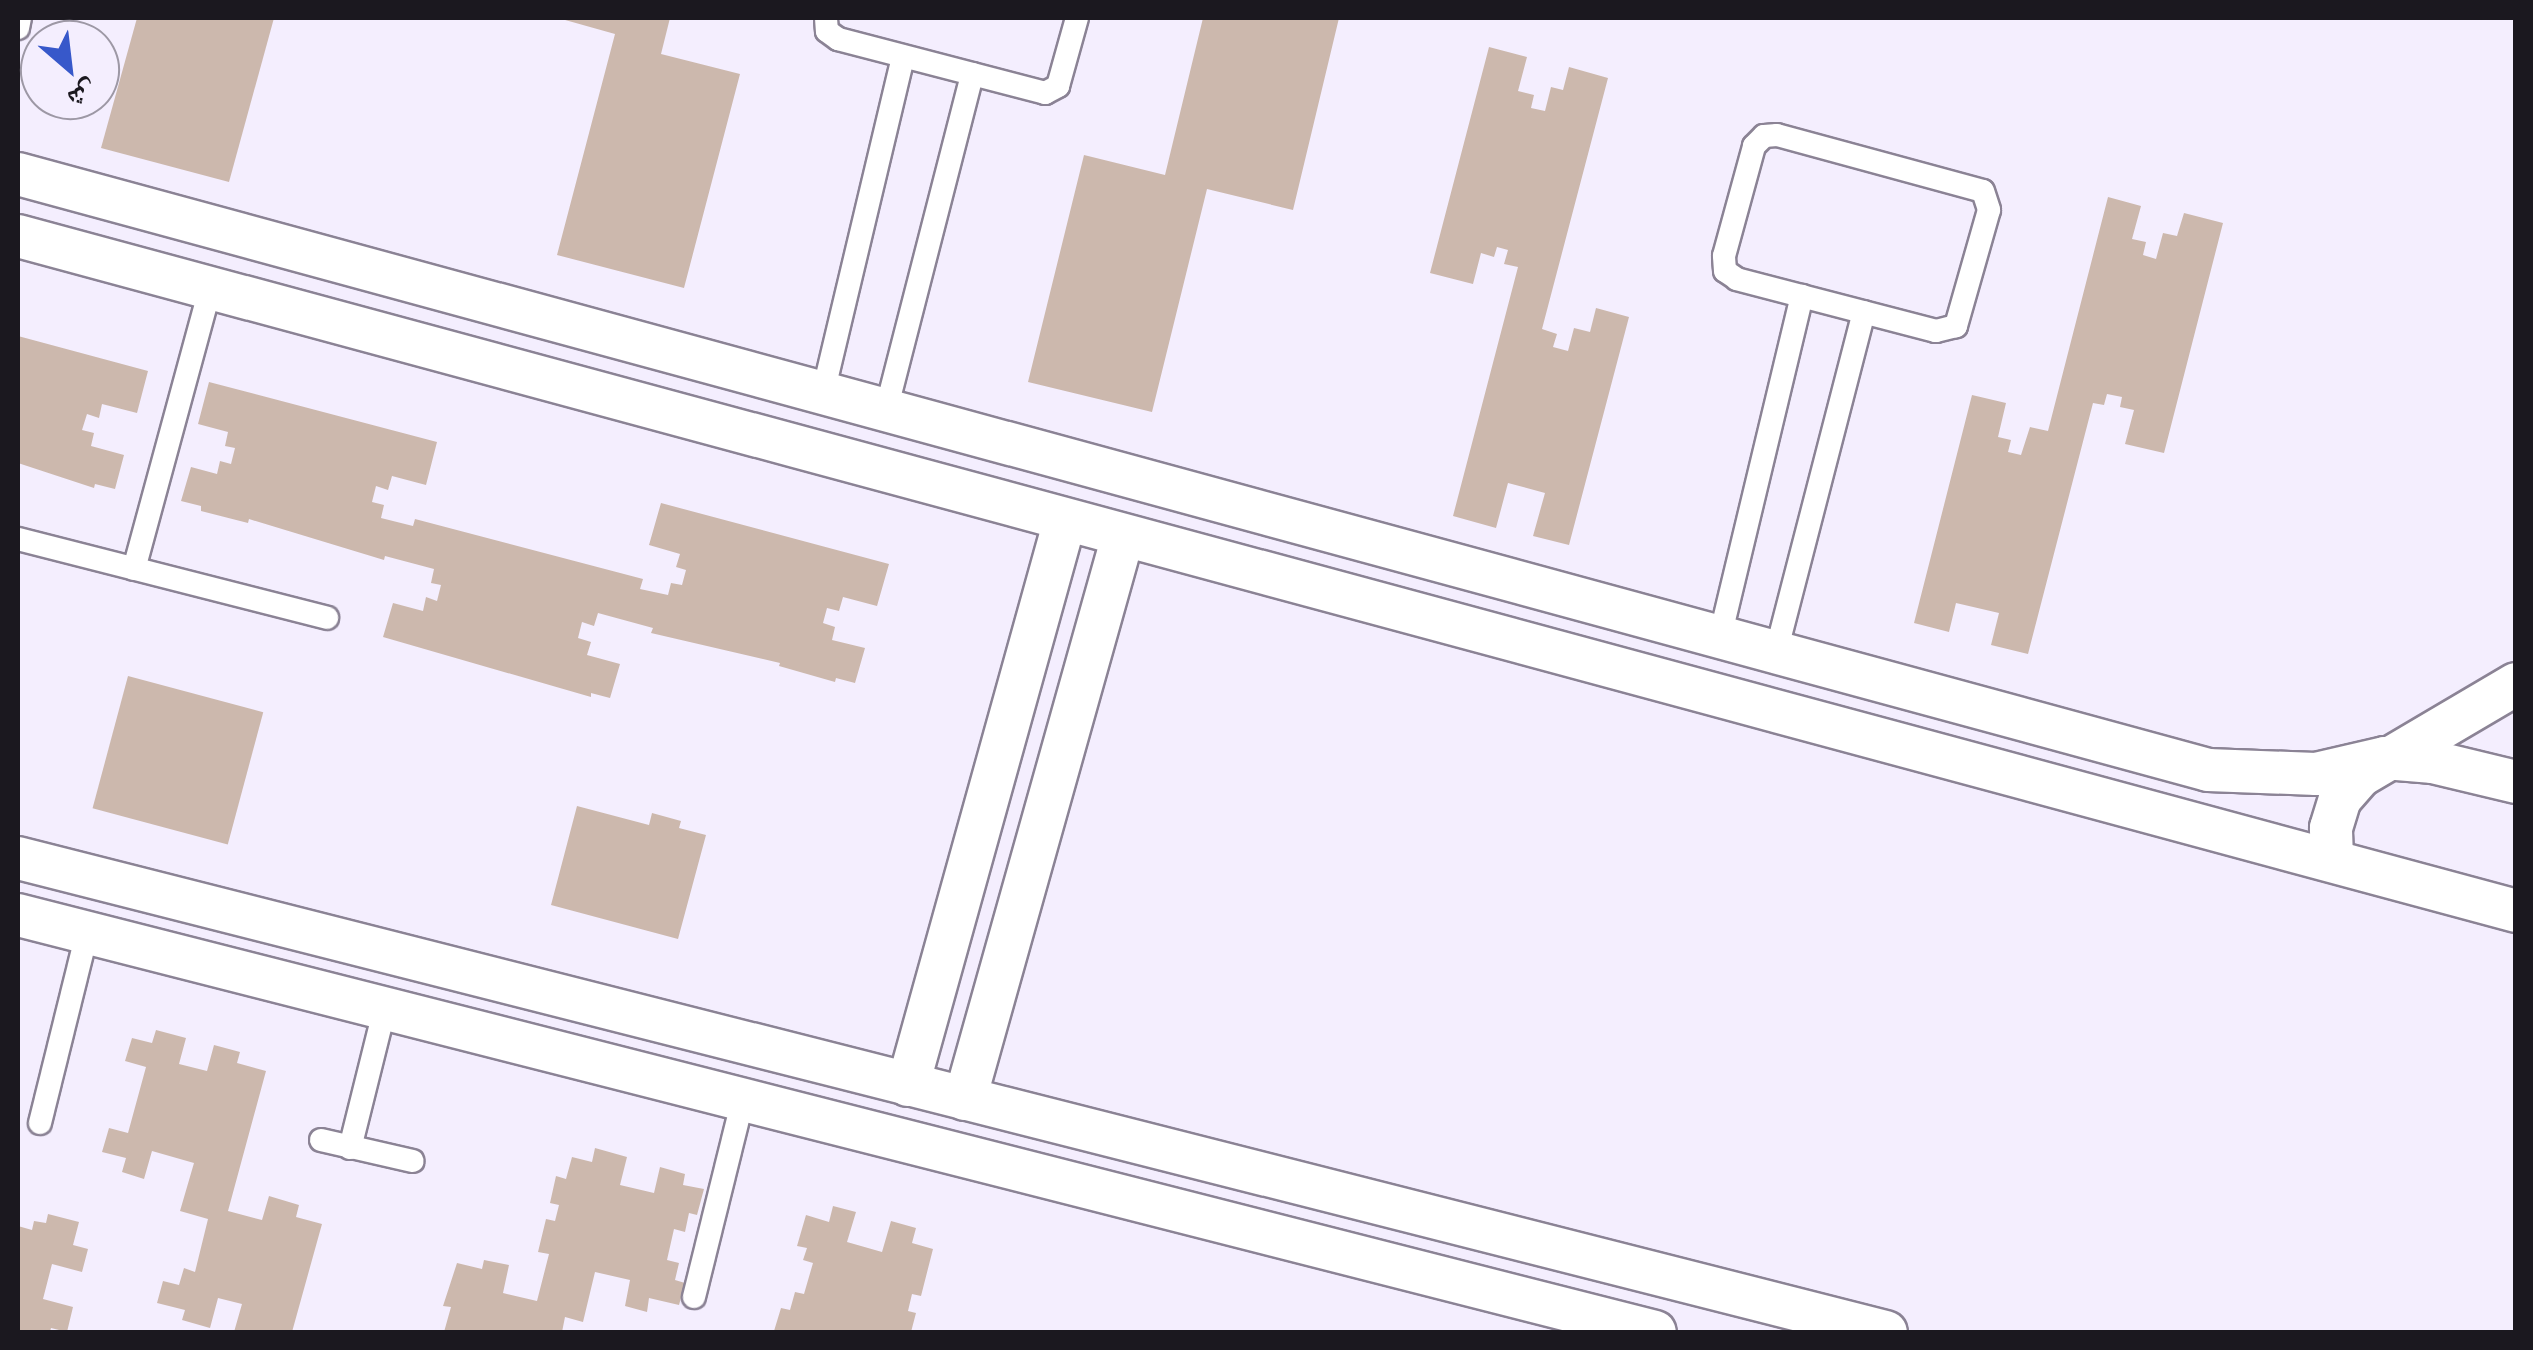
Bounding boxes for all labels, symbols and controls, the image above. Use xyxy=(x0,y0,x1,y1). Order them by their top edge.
north arrow xyxy=(20,20,120,120)
text: ش xyxy=(63,75,104,116)

